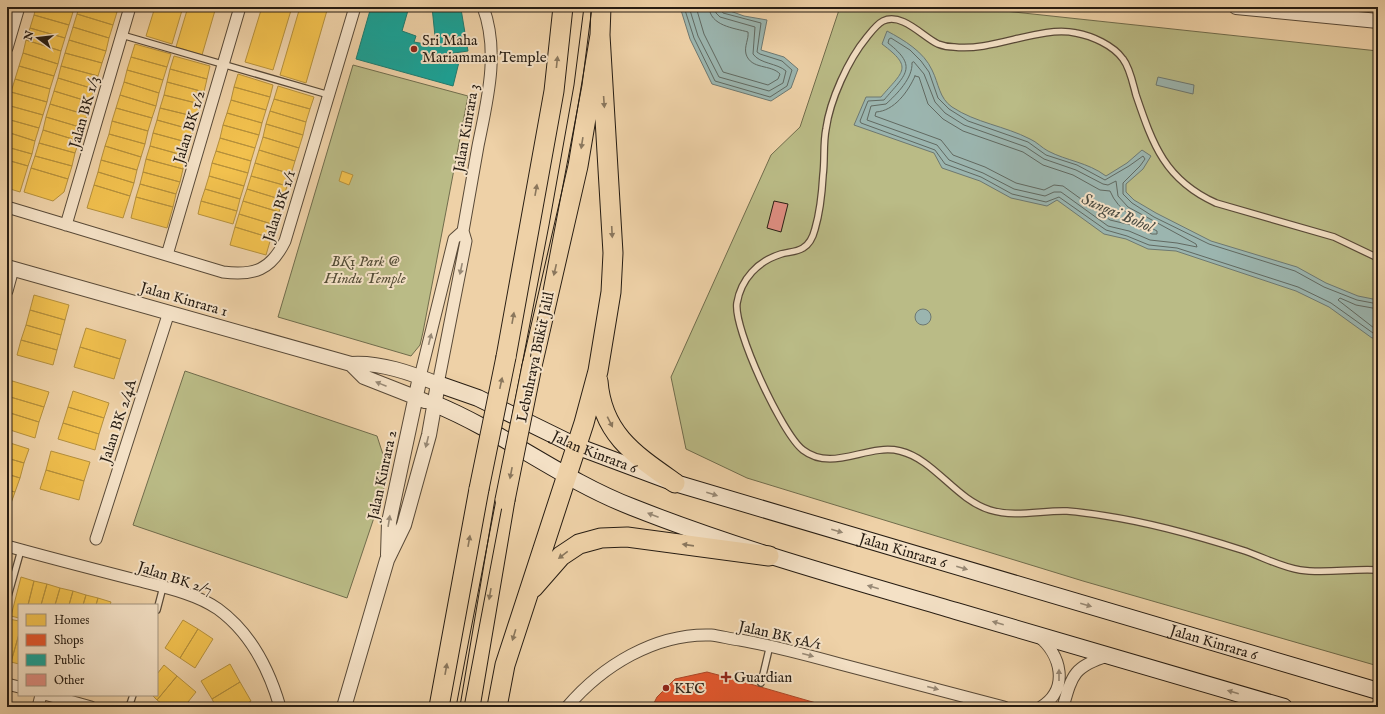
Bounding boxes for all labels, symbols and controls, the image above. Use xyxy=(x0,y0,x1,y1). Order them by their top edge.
north arrow xyxy=(18,18,58,58)
text: N xyxy=(21,29,37,43)
place label: Sri Maha Mariamman Temple xyxy=(422,31,547,67)
marker: Sri Maha Mariamman Temple xyxy=(409,44,419,54)
one-way arrow xyxy=(554,56,560,68)
street label: Jalan BK 1/3 xyxy=(65,74,104,152)
street label: Jalan Kinrara 3 xyxy=(449,82,484,176)
street label: Jalan BK 1/2 xyxy=(169,88,210,168)
one-way arrow xyxy=(600,96,607,108)
one-way arrow xyxy=(579,137,585,149)
street label: Jalan BK 1/1 xyxy=(258,168,300,246)
one-way arrow xyxy=(533,184,539,196)
water label: Sungai Bohol xyxy=(1078,190,1157,238)
one-way arrow xyxy=(608,226,615,238)
park label: BK1 Park @ Hindu Temple xyxy=(323,252,406,288)
one-way arrow xyxy=(457,262,463,275)
one-way arrow xyxy=(551,264,557,276)
street label: Jalan Kinrara 1 xyxy=(136,277,230,321)
street label: Lebuhraya Bukit Jalil xyxy=(512,289,559,424)
one-way arrow xyxy=(510,312,516,324)
one-way arrow xyxy=(427,333,433,345)
street label: Jalan BK 2/4A xyxy=(95,376,141,467)
one-way arrow xyxy=(498,377,504,389)
one-way arrow xyxy=(375,380,387,386)
one-way arrow xyxy=(607,416,613,428)
street label: Jalan Kinrara 6 xyxy=(547,426,640,478)
street label: Jalan Kinrara 2 xyxy=(363,429,401,524)
one-way arrow xyxy=(423,436,429,448)
one-way arrow xyxy=(508,467,514,479)
one-way arrow xyxy=(707,491,719,497)
one-way arrow xyxy=(646,512,658,518)
one-way arrow xyxy=(386,515,392,527)
one-way arrow xyxy=(831,528,843,534)
street label: Jalan Kinrara 6 xyxy=(855,528,950,573)
one-way arrow xyxy=(467,535,473,547)
one-way arrow xyxy=(682,542,694,548)
one-way arrow xyxy=(558,550,569,559)
street label: Jalan BK 2/7 xyxy=(133,557,214,599)
one-way arrow xyxy=(956,565,968,571)
one-way arrow xyxy=(866,584,878,590)
one-way arrow xyxy=(486,587,492,600)
one-way arrow xyxy=(1081,602,1093,608)
legend xyxy=(18,604,158,696)
text: Homes xyxy=(54,613,90,628)
street label: Jalan BK 5A/1 xyxy=(735,616,823,654)
one-way arrow xyxy=(991,620,1003,626)
street label: Jalan Kinrara 6 xyxy=(1166,620,1260,665)
one-way arrow xyxy=(511,629,517,641)
text: Shops xyxy=(54,633,84,649)
text: Public xyxy=(54,653,85,668)
one-way arrow xyxy=(801,653,814,659)
one-way arrow xyxy=(443,663,449,675)
place label: Guardian xyxy=(734,668,792,687)
one-way arrow xyxy=(1056,668,1062,681)
marker: Guardian xyxy=(721,672,731,682)
text: Other xyxy=(54,673,85,688)
place label: KFC xyxy=(674,679,705,698)
marker: KFC xyxy=(661,683,671,693)
one-way arrow xyxy=(927,686,940,692)
one-way arrow xyxy=(1227,689,1239,695)

